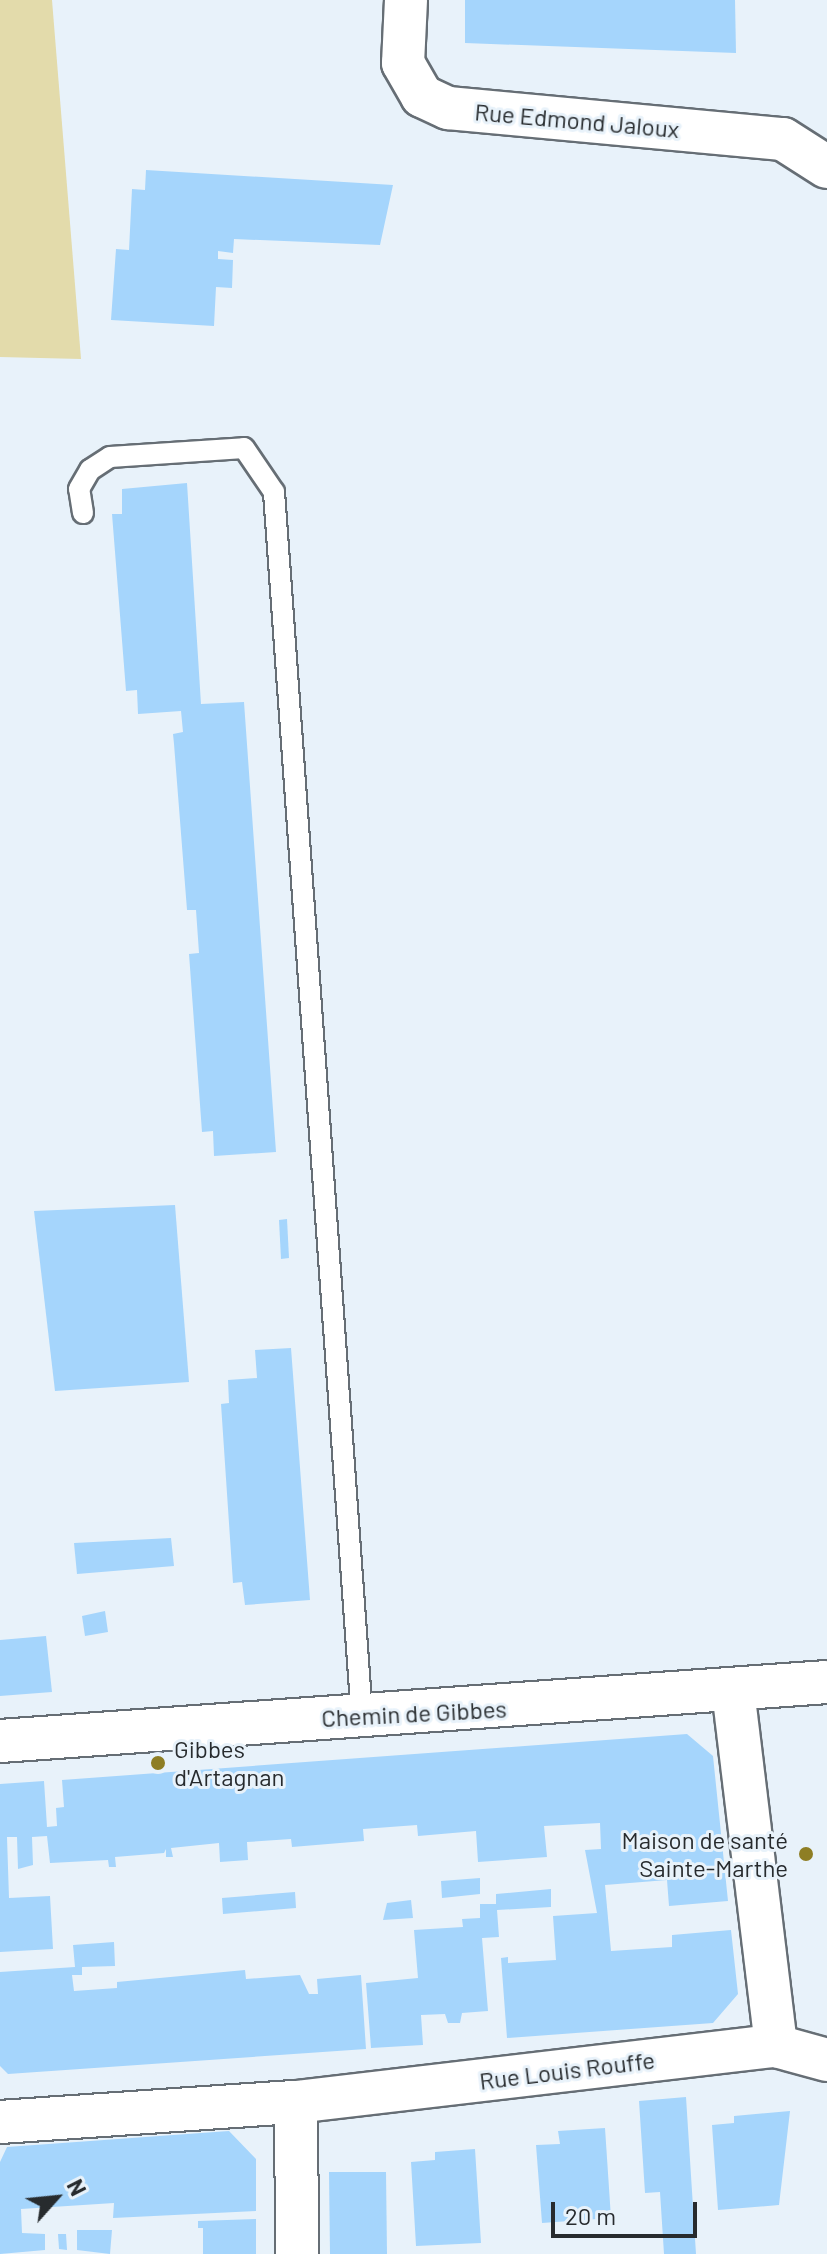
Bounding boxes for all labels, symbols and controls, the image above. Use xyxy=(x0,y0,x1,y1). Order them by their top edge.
street label: Rue Edmond Jaloux xyxy=(474,97,680,143)
street label: Chemin de Gibbes xyxy=(321,1694,507,1732)
place label: Gibbes d'Artagnan xyxy=(174,1735,284,1791)
marker: Gibbes d'Artagnan xyxy=(149,1754,167,1772)
place label: Maison de santé Sainte-Marthe xyxy=(621,1826,788,1882)
marker: Maison de santé Sainte-Marthe xyxy=(795,1843,817,1865)
street label: Rue Louis Rouffe xyxy=(478,2045,656,2095)
north arrow xyxy=(16,2158,96,2238)
text: N xyxy=(62,2175,92,2200)
scale bar xyxy=(555,2186,701,2236)
text: 20 m xyxy=(565,2201,616,2230)

